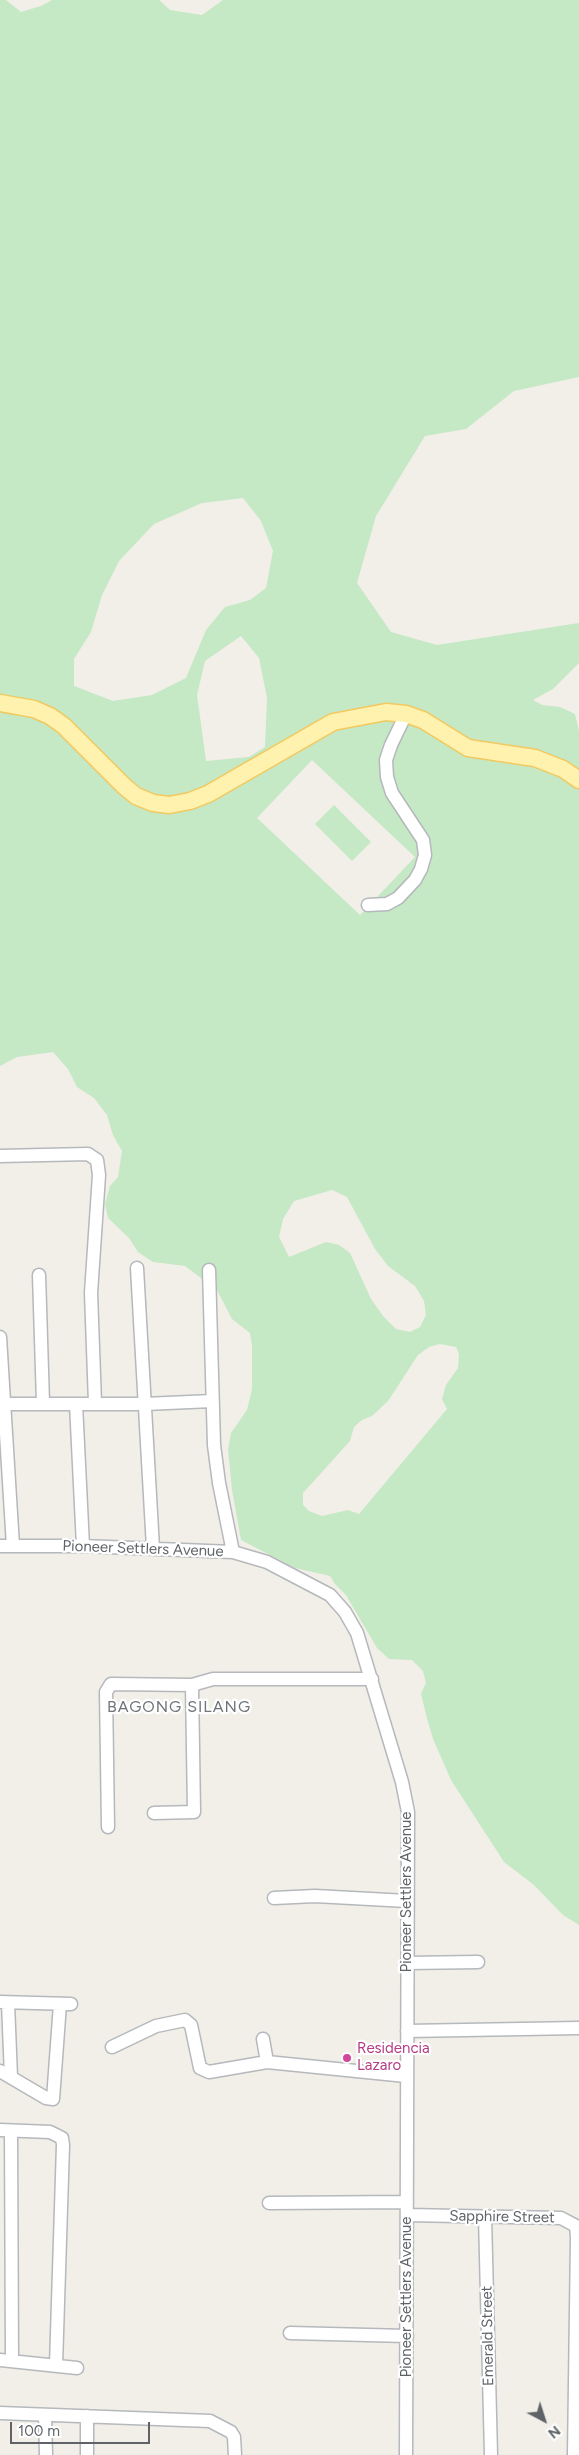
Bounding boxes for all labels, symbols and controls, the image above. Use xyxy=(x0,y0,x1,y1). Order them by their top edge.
street label: Pioneer Settlers Avenue xyxy=(62,1537,224,1561)
district label: BAGONG SILANG xyxy=(105,1697,253,1717)
street label: Pioneer Settlers Avenue xyxy=(398,1811,416,1973)
place label: Residencia Lazaro xyxy=(357,2040,430,2075)
marker: Residencia Lazaro xyxy=(341,2052,353,2064)
street label: Sapphire Street xyxy=(449,2207,555,2227)
street label: Pioneer Settlers Avenue xyxy=(398,2216,416,2378)
street label: Emerald Street xyxy=(478,2286,498,2386)
north arrow xyxy=(519,2395,569,2445)
scale bar xyxy=(12,2412,152,2444)
text: 100 m xyxy=(18,2422,60,2440)
text: N xyxy=(544,2422,564,2442)

